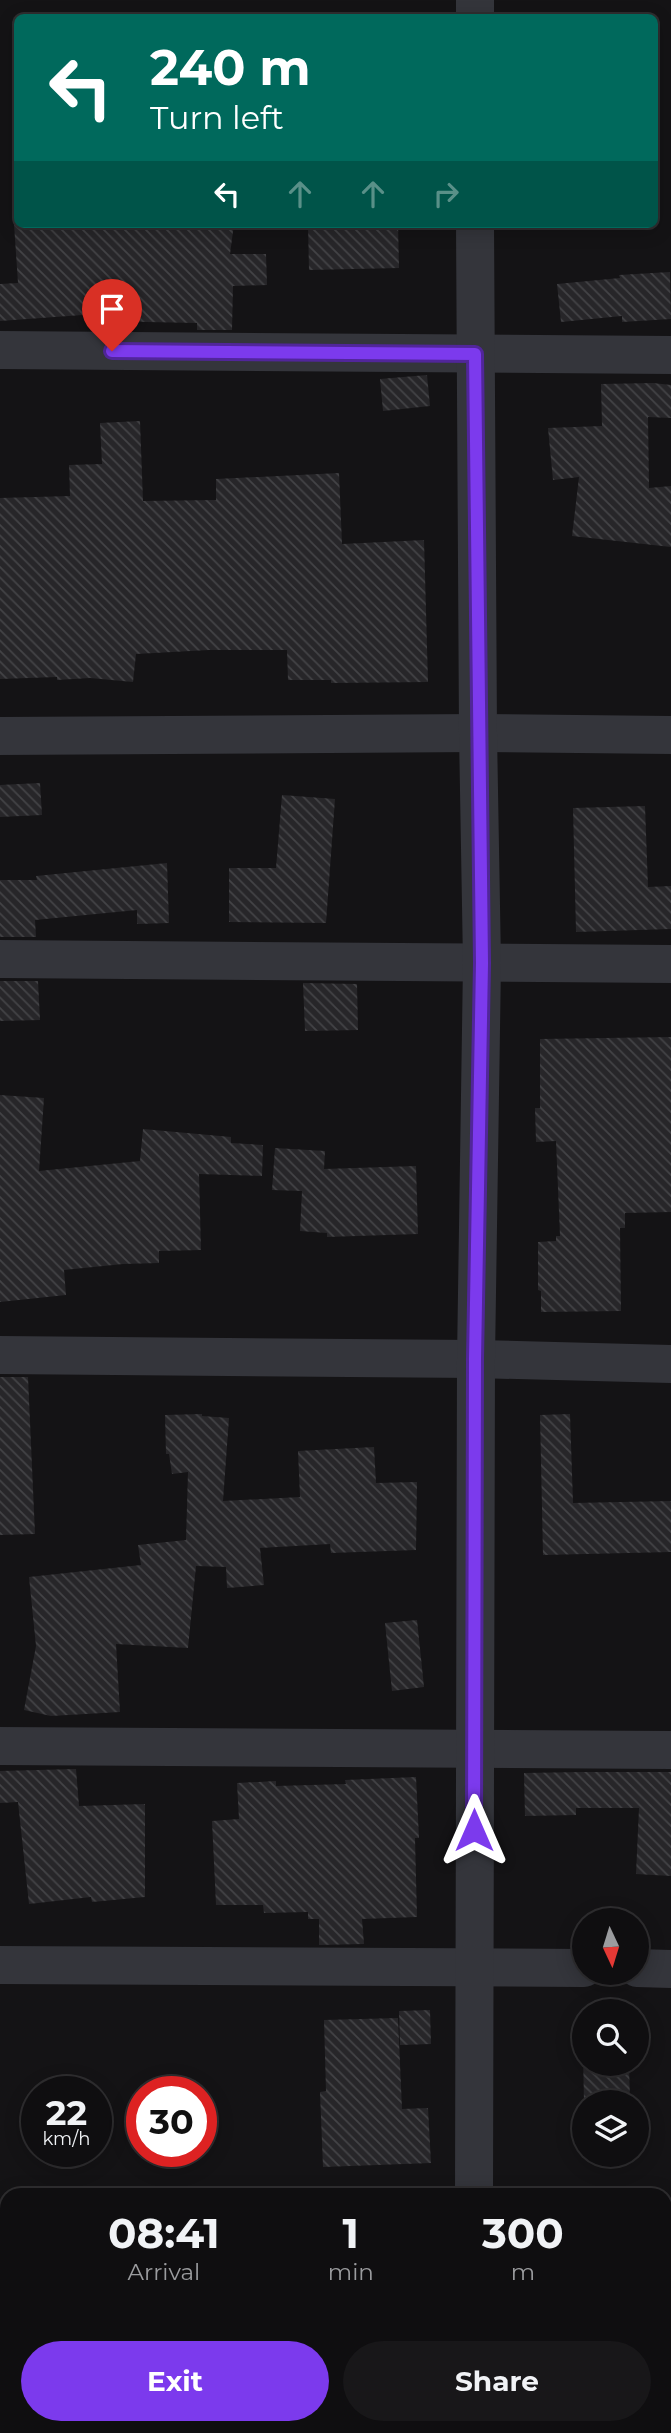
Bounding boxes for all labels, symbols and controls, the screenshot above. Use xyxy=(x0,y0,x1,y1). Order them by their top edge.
text: 240 m xyxy=(150,38,311,97)
icon: left xyxy=(35,42,126,133)
text: Turn left xyxy=(150,98,284,137)
icon: left xyxy=(208,175,246,213)
icon: ahead xyxy=(281,175,319,213)
icon: ahead xyxy=(354,175,392,213)
icon: right xyxy=(427,175,465,213)
pin xyxy=(82,279,142,351)
icon: arrive xyxy=(93,290,131,328)
position arrow xyxy=(437,1793,511,1867)
north arrow xyxy=(572,1908,649,1984)
map controls xyxy=(572,1908,649,2167)
button: search xyxy=(572,1999,649,2076)
speed limit sign: 30 xyxy=(126,2076,217,2167)
button: layers xyxy=(572,2090,649,2167)
text: 22 xyxy=(46,2091,87,2134)
text: km/h xyxy=(42,2128,91,2150)
text: 08:41 xyxy=(108,2207,220,2259)
text: 1 xyxy=(343,2207,359,2259)
text: 300 xyxy=(482,2207,564,2259)
text: Arrival xyxy=(128,2258,200,2286)
text: min xyxy=(328,2258,374,2286)
text: m xyxy=(511,2258,535,2286)
button: Exit xyxy=(21,2341,329,2421)
button: Share xyxy=(343,2341,651,2421)

